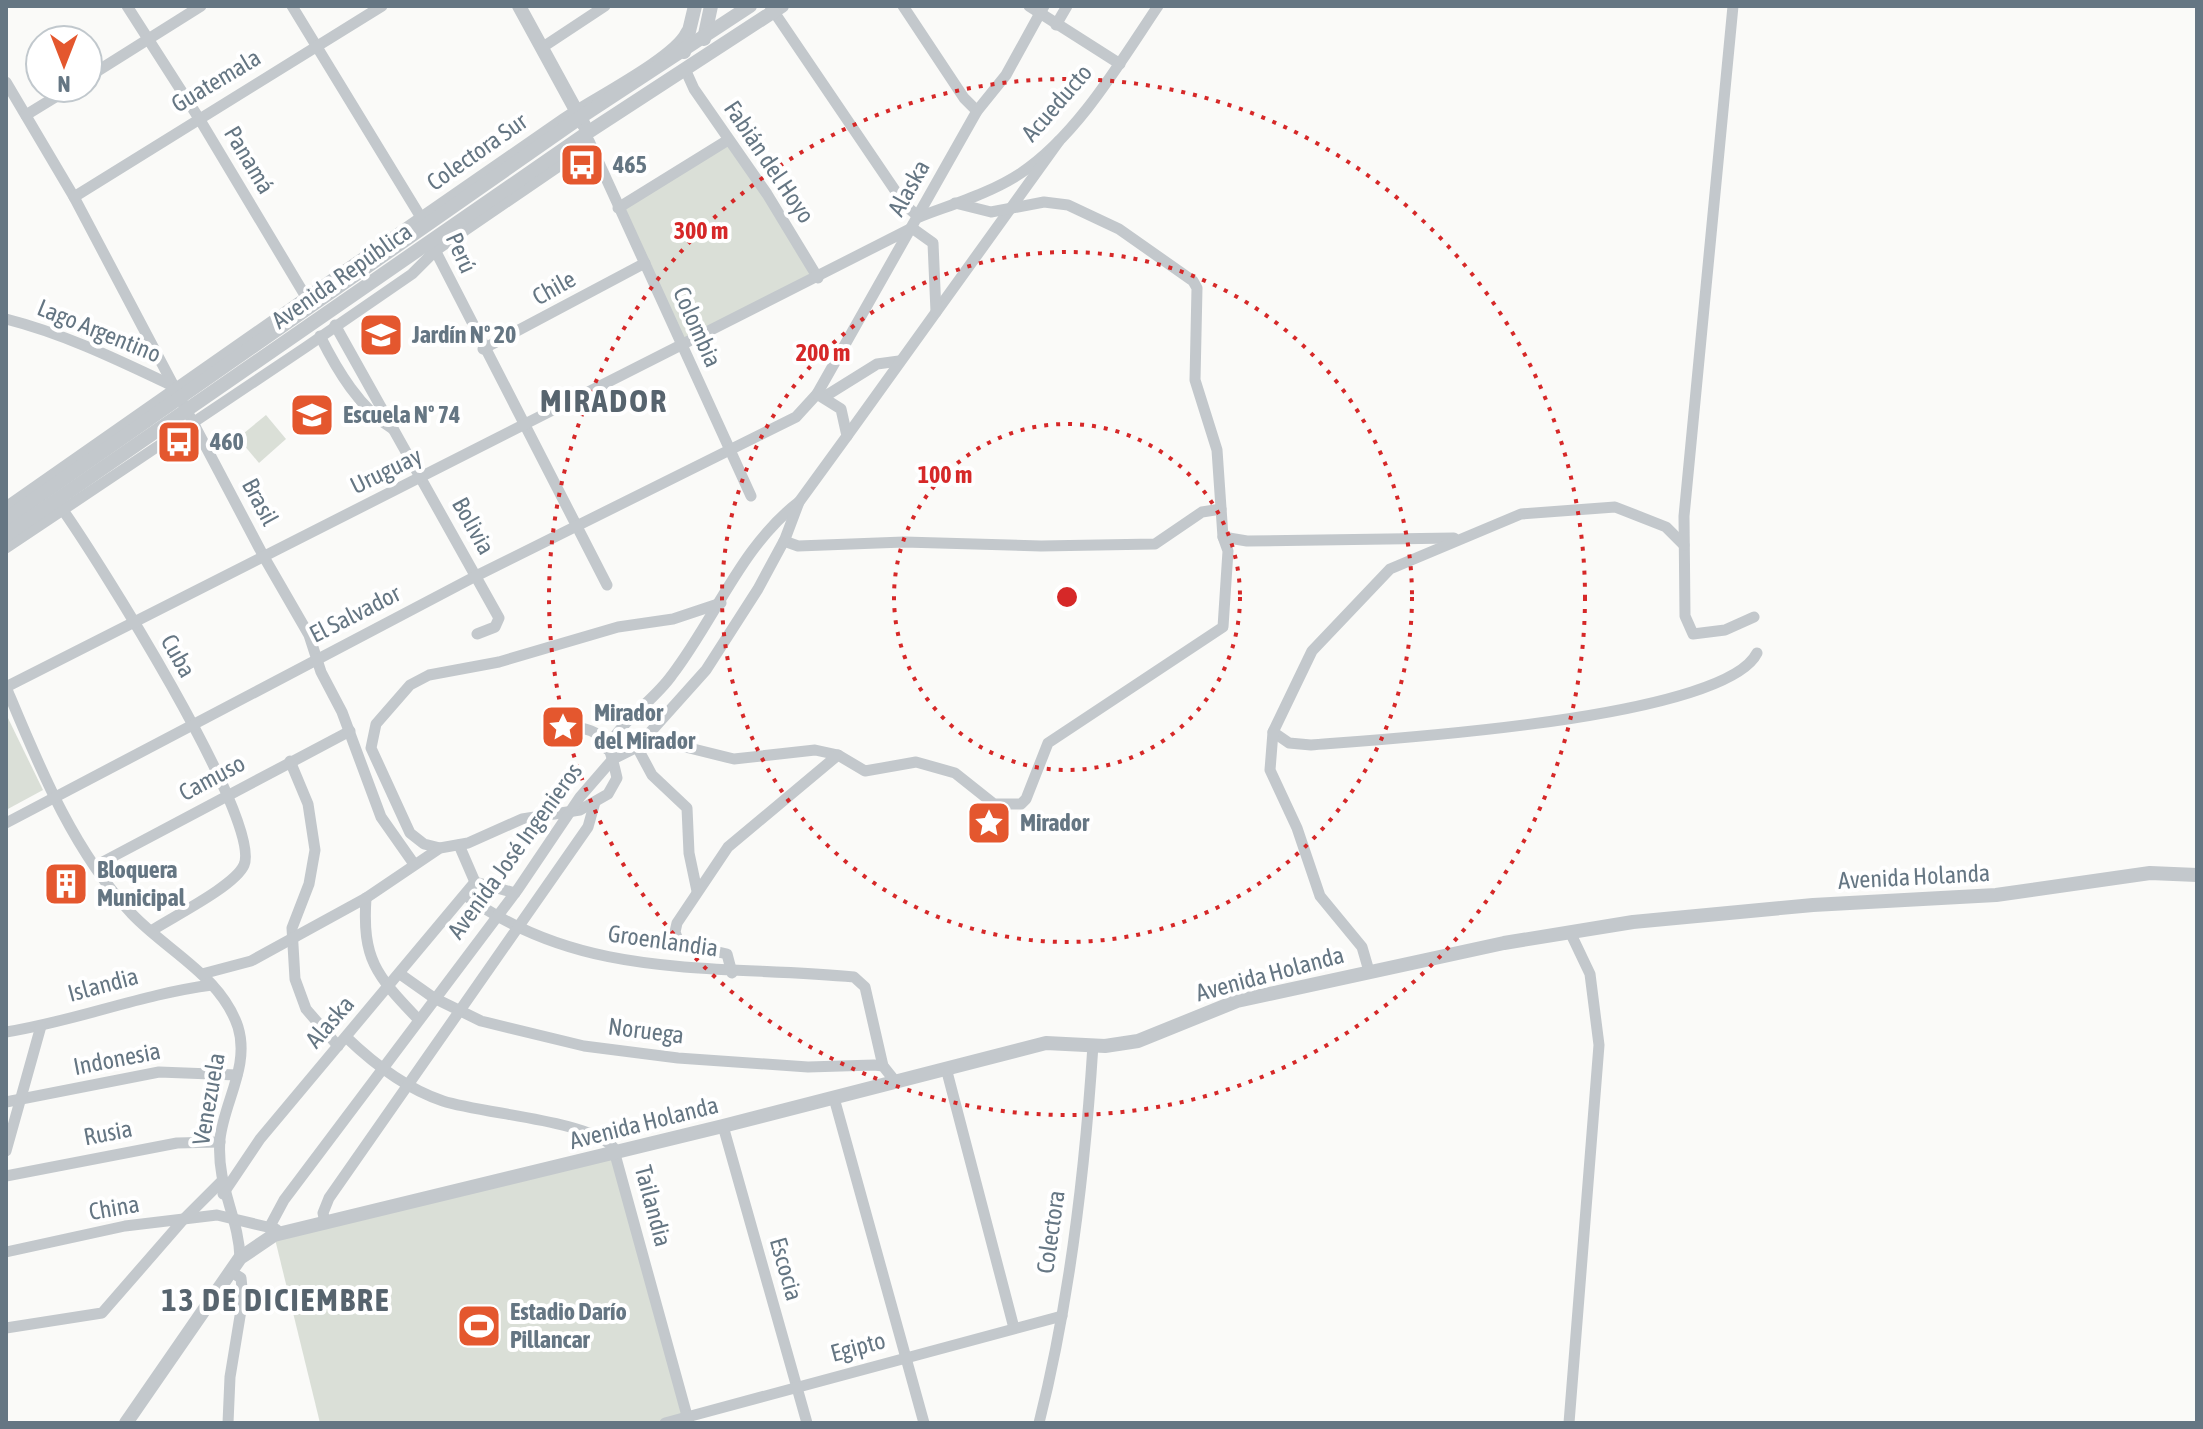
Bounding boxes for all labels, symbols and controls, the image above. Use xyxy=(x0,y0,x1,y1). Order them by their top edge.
north arrow xyxy=(24,24,104,104)
street label: Guatemala xyxy=(166,44,265,118)
street label: Acueducto xyxy=(1016,59,1097,147)
text: N xyxy=(58,71,70,97)
street label: Fabián del Hoyo xyxy=(719,96,820,228)
street label: Colectora Sur xyxy=(422,107,533,196)
street label: Panamá xyxy=(219,121,280,198)
bus stop icon: 465 xyxy=(558,141,606,189)
place label: 465 xyxy=(612,151,647,178)
street label: Alaska xyxy=(882,155,935,220)
street label: Avenida República xyxy=(267,217,417,334)
text: 300 m xyxy=(674,217,728,244)
street label: Perú xyxy=(441,229,482,277)
street label: Chile xyxy=(528,265,580,310)
street label: Colombia xyxy=(668,283,727,371)
street label: Lago Argentino xyxy=(34,294,165,368)
school or university icon: Jardín Nº 20 xyxy=(357,311,405,359)
place label: Jardín Nº 20 xyxy=(411,321,516,348)
text: 200 m xyxy=(796,339,850,366)
district label: MIRADOR xyxy=(540,382,668,419)
school or university icon: Escuela Nº 74 xyxy=(288,391,336,439)
place label: Escuela Nº 74 xyxy=(343,401,460,428)
bus stop icon: 460 xyxy=(155,418,203,466)
place label: 460 xyxy=(209,428,244,455)
street label: Uruguay xyxy=(346,442,426,499)
text: 100 m xyxy=(918,461,972,488)
street label: Brasil xyxy=(237,474,284,531)
street label: Bolivia xyxy=(447,492,500,559)
street label: El Salvador xyxy=(305,579,405,648)
centre of rings xyxy=(1053,583,1081,611)
street label: Cuba xyxy=(156,630,201,682)
place label: Mirador del Mirador xyxy=(594,699,696,754)
place icon: Mirador del Mirador xyxy=(539,703,587,751)
street label: Camuso xyxy=(174,749,249,806)
street label: Avenida José Ingenieros xyxy=(442,758,587,944)
place icon: Mirador xyxy=(965,799,1013,847)
place label: Mirador xyxy=(1020,809,1090,836)
place label: Bloquera Municipal xyxy=(97,856,186,911)
street label: Avenida Holanda xyxy=(1837,859,1991,894)
building icon: Bloquera Municipal xyxy=(42,860,90,908)
street label: Groenlandia xyxy=(606,919,720,962)
street label: Avenida Holanda xyxy=(1193,941,1347,1006)
street label: Islandia xyxy=(65,962,141,1007)
street label: Alaska xyxy=(300,990,359,1053)
street label: Noruega xyxy=(607,1012,685,1049)
street label: Indonesia xyxy=(71,1037,163,1080)
street label: Venezuela xyxy=(187,1051,230,1147)
street label: Avenida Holanda xyxy=(567,1091,721,1154)
street label: Rusia xyxy=(81,1115,134,1150)
street label: Tailandia xyxy=(630,1162,677,1249)
street label: Colectora xyxy=(1031,1189,1070,1275)
street label: China xyxy=(87,1190,141,1225)
street label: Escocia xyxy=(765,1234,808,1304)
district label: 13 DE DICIEMBRE xyxy=(162,1281,390,1318)
place label: Estadio Darío Pillancar xyxy=(510,1298,627,1353)
sports icon: Estadio Darío Pillancar xyxy=(455,1302,503,1350)
street label: Egipto xyxy=(828,1326,888,1367)

